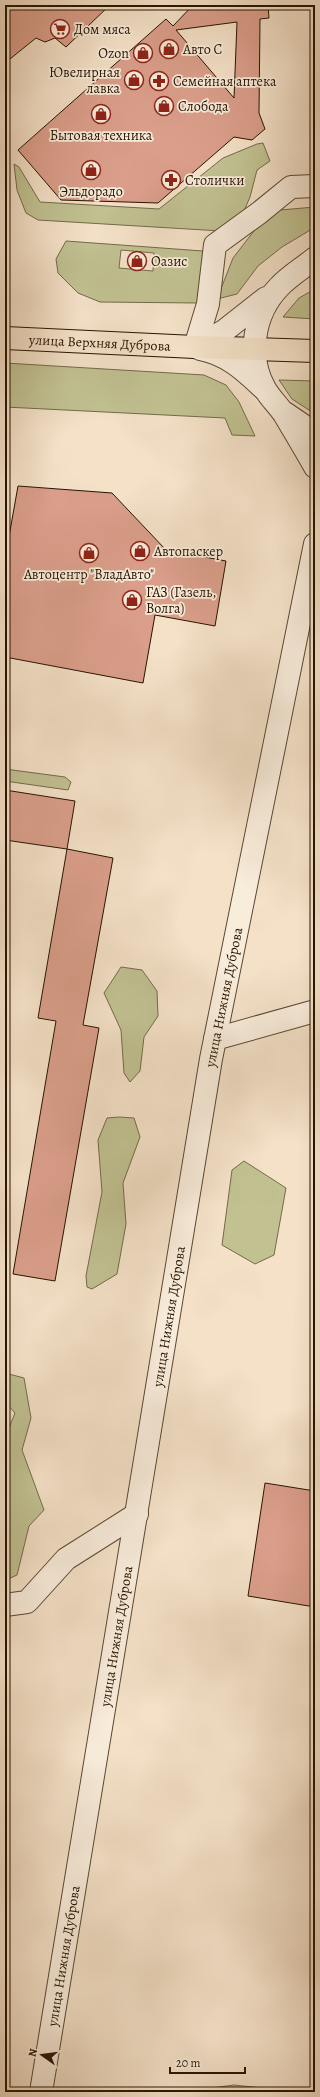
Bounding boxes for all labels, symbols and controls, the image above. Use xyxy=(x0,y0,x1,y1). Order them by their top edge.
supermarket icon: Дом мяса xyxy=(49,18,71,40)
place label: Дом мяса xyxy=(74,20,131,39)
shop icon: Авто С xyxy=(158,38,180,60)
place label: Авто С xyxy=(182,40,223,59)
shop icon: Ozon xyxy=(132,42,154,64)
place label: Ozon xyxy=(98,44,129,63)
place label: Ювелирная лавка xyxy=(49,63,121,98)
shop icon: Ювелирная лавка xyxy=(123,69,145,91)
pharmacy icon: Семейная аптека xyxy=(148,70,170,92)
place label: Семейная аптека xyxy=(173,72,277,91)
shop icon: Слобода xyxy=(153,95,175,117)
place label: Слобода xyxy=(178,97,229,116)
shop icon: Бытовая техника xyxy=(90,103,112,125)
place label: Бытовая техника xyxy=(50,126,153,145)
shop icon: Эльдорадо xyxy=(80,159,102,181)
pharmacy icon: Столички xyxy=(160,169,182,191)
place label: Столички xyxy=(185,171,244,190)
place label: Эльдорадо xyxy=(59,182,123,201)
shop icon: Оазис xyxy=(126,250,148,272)
place label: Оазис xyxy=(151,252,187,271)
street label: улица Верхняя Дуброва xyxy=(28,330,172,356)
shop icon: Автопаскер xyxy=(129,540,151,562)
shop icon: Автоцентр "ВладАвто" xyxy=(78,542,100,564)
place label: Автопаскер xyxy=(153,542,223,561)
place label: Автоцентр "ВладАвто" xyxy=(23,565,154,584)
place label: ГАЗ (Газель, Волга) xyxy=(146,583,216,618)
shop icon: ГАЗ (Газель, Волга) xyxy=(121,589,143,611)
street label: улица Нижняя Дуброва xyxy=(201,925,247,1070)
street label: улица Нижняя Дуброва xyxy=(148,1244,190,1389)
street label: улица Нижняя Дуброва xyxy=(95,1564,138,1709)
street label: улица Нижняя Дуброва xyxy=(43,1884,85,2029)
north arrow xyxy=(22,2035,62,2075)
text: N xyxy=(25,2047,41,2058)
scale bar xyxy=(170,2049,245,2075)
text: 20 m xyxy=(176,2055,200,2071)

